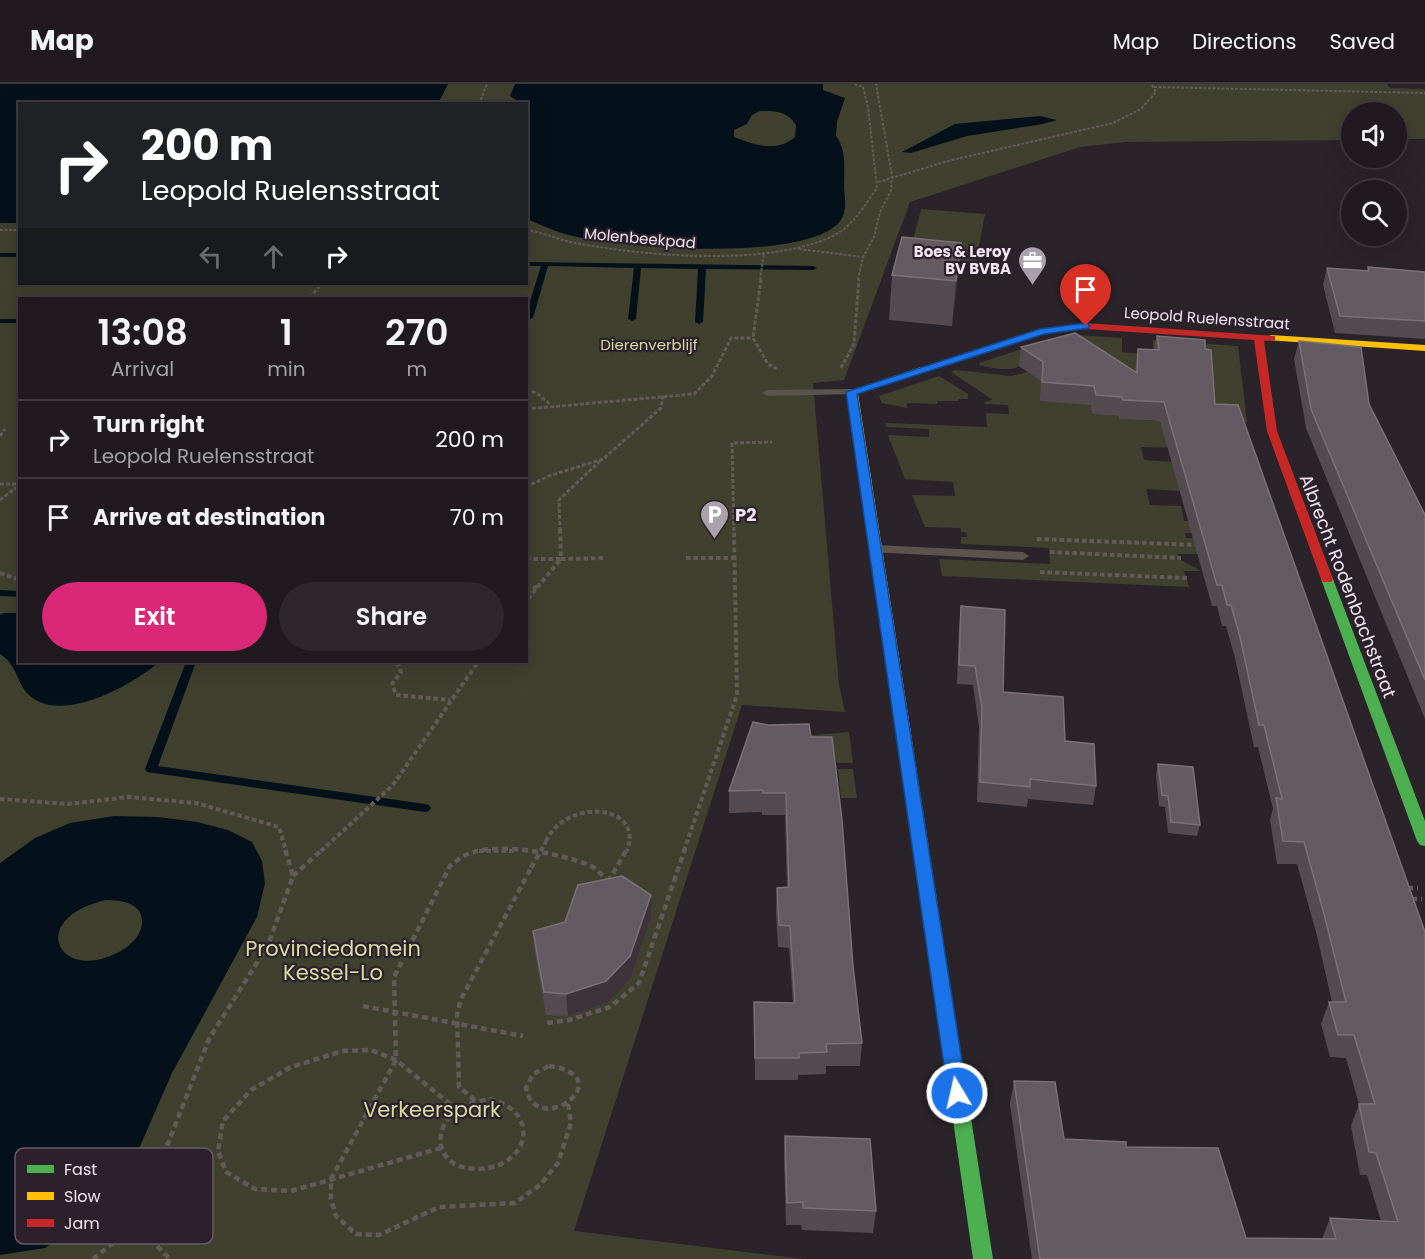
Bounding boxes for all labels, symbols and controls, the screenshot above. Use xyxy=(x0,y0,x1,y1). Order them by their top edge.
text: Map xyxy=(30,21,94,60)
text: Map xyxy=(1113,27,1159,56)
text: Directions xyxy=(1192,27,1296,56)
text: Saved xyxy=(1329,27,1395,56)
map controls xyxy=(1341,102,1407,246)
button: sound xyxy=(1341,102,1407,168)
text: 200 m xyxy=(141,116,273,175)
icon: right xyxy=(42,126,120,204)
text: Leopold Ruelensstraat xyxy=(141,172,440,209)
button: search xyxy=(1341,180,1407,246)
street label: Molenbeekpad xyxy=(583,223,697,253)
icon: left xyxy=(194,240,227,273)
icon: ahead xyxy=(257,240,290,273)
icon: right xyxy=(320,240,353,273)
place label: Boes & Leroy BV BVBA xyxy=(914,241,1012,279)
office icon: Boes & Leroy BV BVBA xyxy=(1016,244,1048,286)
pin xyxy=(1060,264,1111,326)
icon: arrive xyxy=(1069,273,1102,306)
street label: Leopold Ruelensstraat xyxy=(1123,302,1291,334)
text: 13:08 xyxy=(97,307,188,358)
text: 1 xyxy=(280,307,293,358)
text: 270 xyxy=(385,307,449,358)
park label: Dierenverblijf xyxy=(600,334,698,355)
text: Arrival xyxy=(111,355,174,383)
text: min xyxy=(267,355,306,383)
text: m xyxy=(406,355,427,383)
text: Turn right xyxy=(93,409,204,440)
icon: right xyxy=(42,423,75,456)
text: 200 m xyxy=(435,424,504,455)
text: Leopold Ruelensstraat xyxy=(93,442,314,470)
street label: Albrecht Rodenbachstraat xyxy=(1294,470,1402,702)
parking icon: P2 xyxy=(698,498,730,540)
icon: arrive xyxy=(42,501,75,534)
text: Arrive at destination xyxy=(93,502,325,533)
text: 70 m xyxy=(450,502,504,533)
place label: P2 xyxy=(735,502,757,527)
button: Exit xyxy=(42,582,267,651)
button: Share xyxy=(279,582,504,651)
park label: Provinciedomein Kessel-Lo xyxy=(245,934,421,987)
position arrow xyxy=(925,1061,989,1125)
park label: Verkeerspark xyxy=(363,1095,501,1124)
legend xyxy=(15,1148,213,1244)
text: Fast xyxy=(64,1158,97,1181)
text: Slow xyxy=(64,1185,101,1208)
text: Jam xyxy=(64,1212,100,1235)

